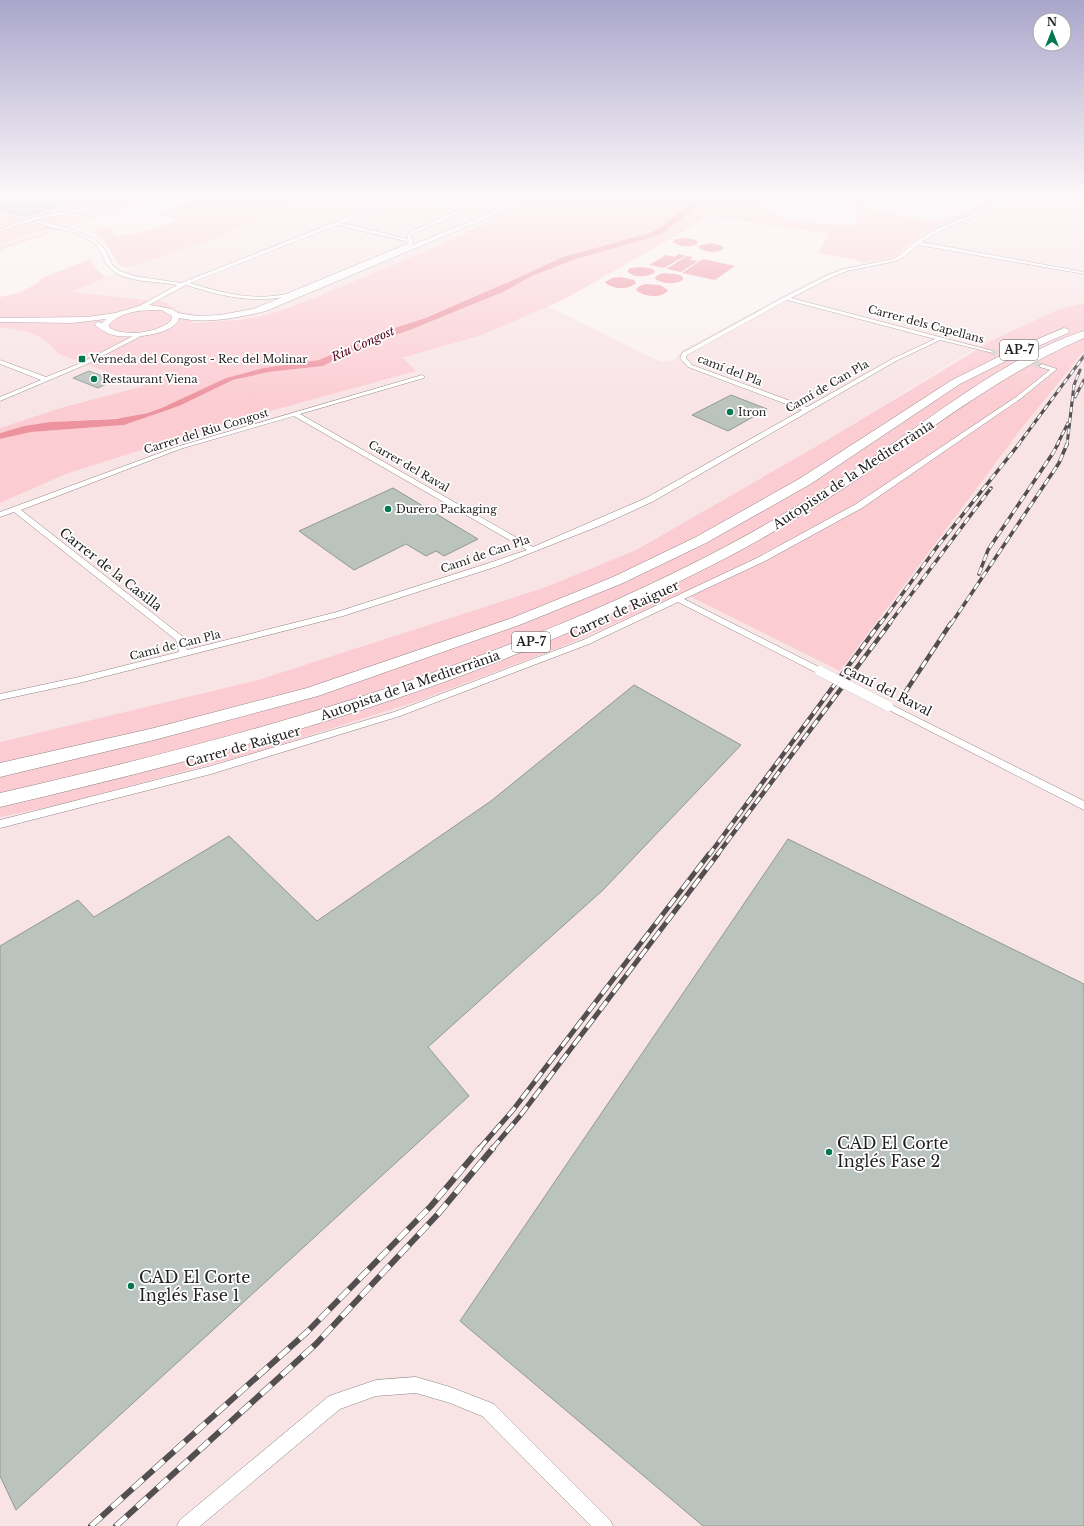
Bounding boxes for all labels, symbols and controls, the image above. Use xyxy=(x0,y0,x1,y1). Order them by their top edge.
north arrow xyxy=(1032,12,1072,52)
text: N xyxy=(1047,15,1058,29)
street label: Carrer dels Capellans xyxy=(866,302,986,346)
water label: Riu Congost xyxy=(328,323,397,365)
road number: AP-7 xyxy=(1000,340,1038,360)
street label: camí del Pla xyxy=(696,351,765,389)
place label: Verneda del Congost - Rec del Molinar xyxy=(89,352,308,366)
marker: Verneda del Congost - Rec del Molinar xyxy=(77,354,87,364)
street label: Camí de Can Pla xyxy=(783,356,872,415)
place label: Restaurant Viena xyxy=(102,372,198,386)
marker: Restaurant Viena xyxy=(89,374,99,384)
street label: Carrer del Riu Congost xyxy=(142,405,271,457)
place label: Itron xyxy=(738,405,767,419)
marker: Itron xyxy=(725,407,735,417)
street label: Autopista de la Mediterrània xyxy=(769,415,938,534)
street label: Carrer del Raval xyxy=(366,437,452,495)
place label: Durero Packaging xyxy=(396,502,497,516)
marker: Durero Packaging xyxy=(383,504,393,514)
street label: Carrer de la Casilla xyxy=(56,524,166,615)
street label: Camí de Can Pla xyxy=(439,532,532,576)
street label: Carrer de Raiguer xyxy=(567,576,682,642)
street label: Camí de Can Pla xyxy=(128,627,223,663)
road number: AP-7 xyxy=(512,632,550,652)
street label: Autopista de la Mediterrània xyxy=(317,646,503,725)
street label: camí del Raval xyxy=(841,661,935,720)
street label: Carrer de Raiguer xyxy=(184,722,303,771)
place label: CAD El Corte Inglés Fase 2 xyxy=(837,1133,948,1171)
marker: CAD El Corte Inglés Fase 2 xyxy=(824,1147,834,1157)
place label: CAD El Corte Inglés Fase 1 xyxy=(139,1267,250,1305)
marker: CAD El Corte Inglés Fase 1 xyxy=(126,1281,136,1291)

